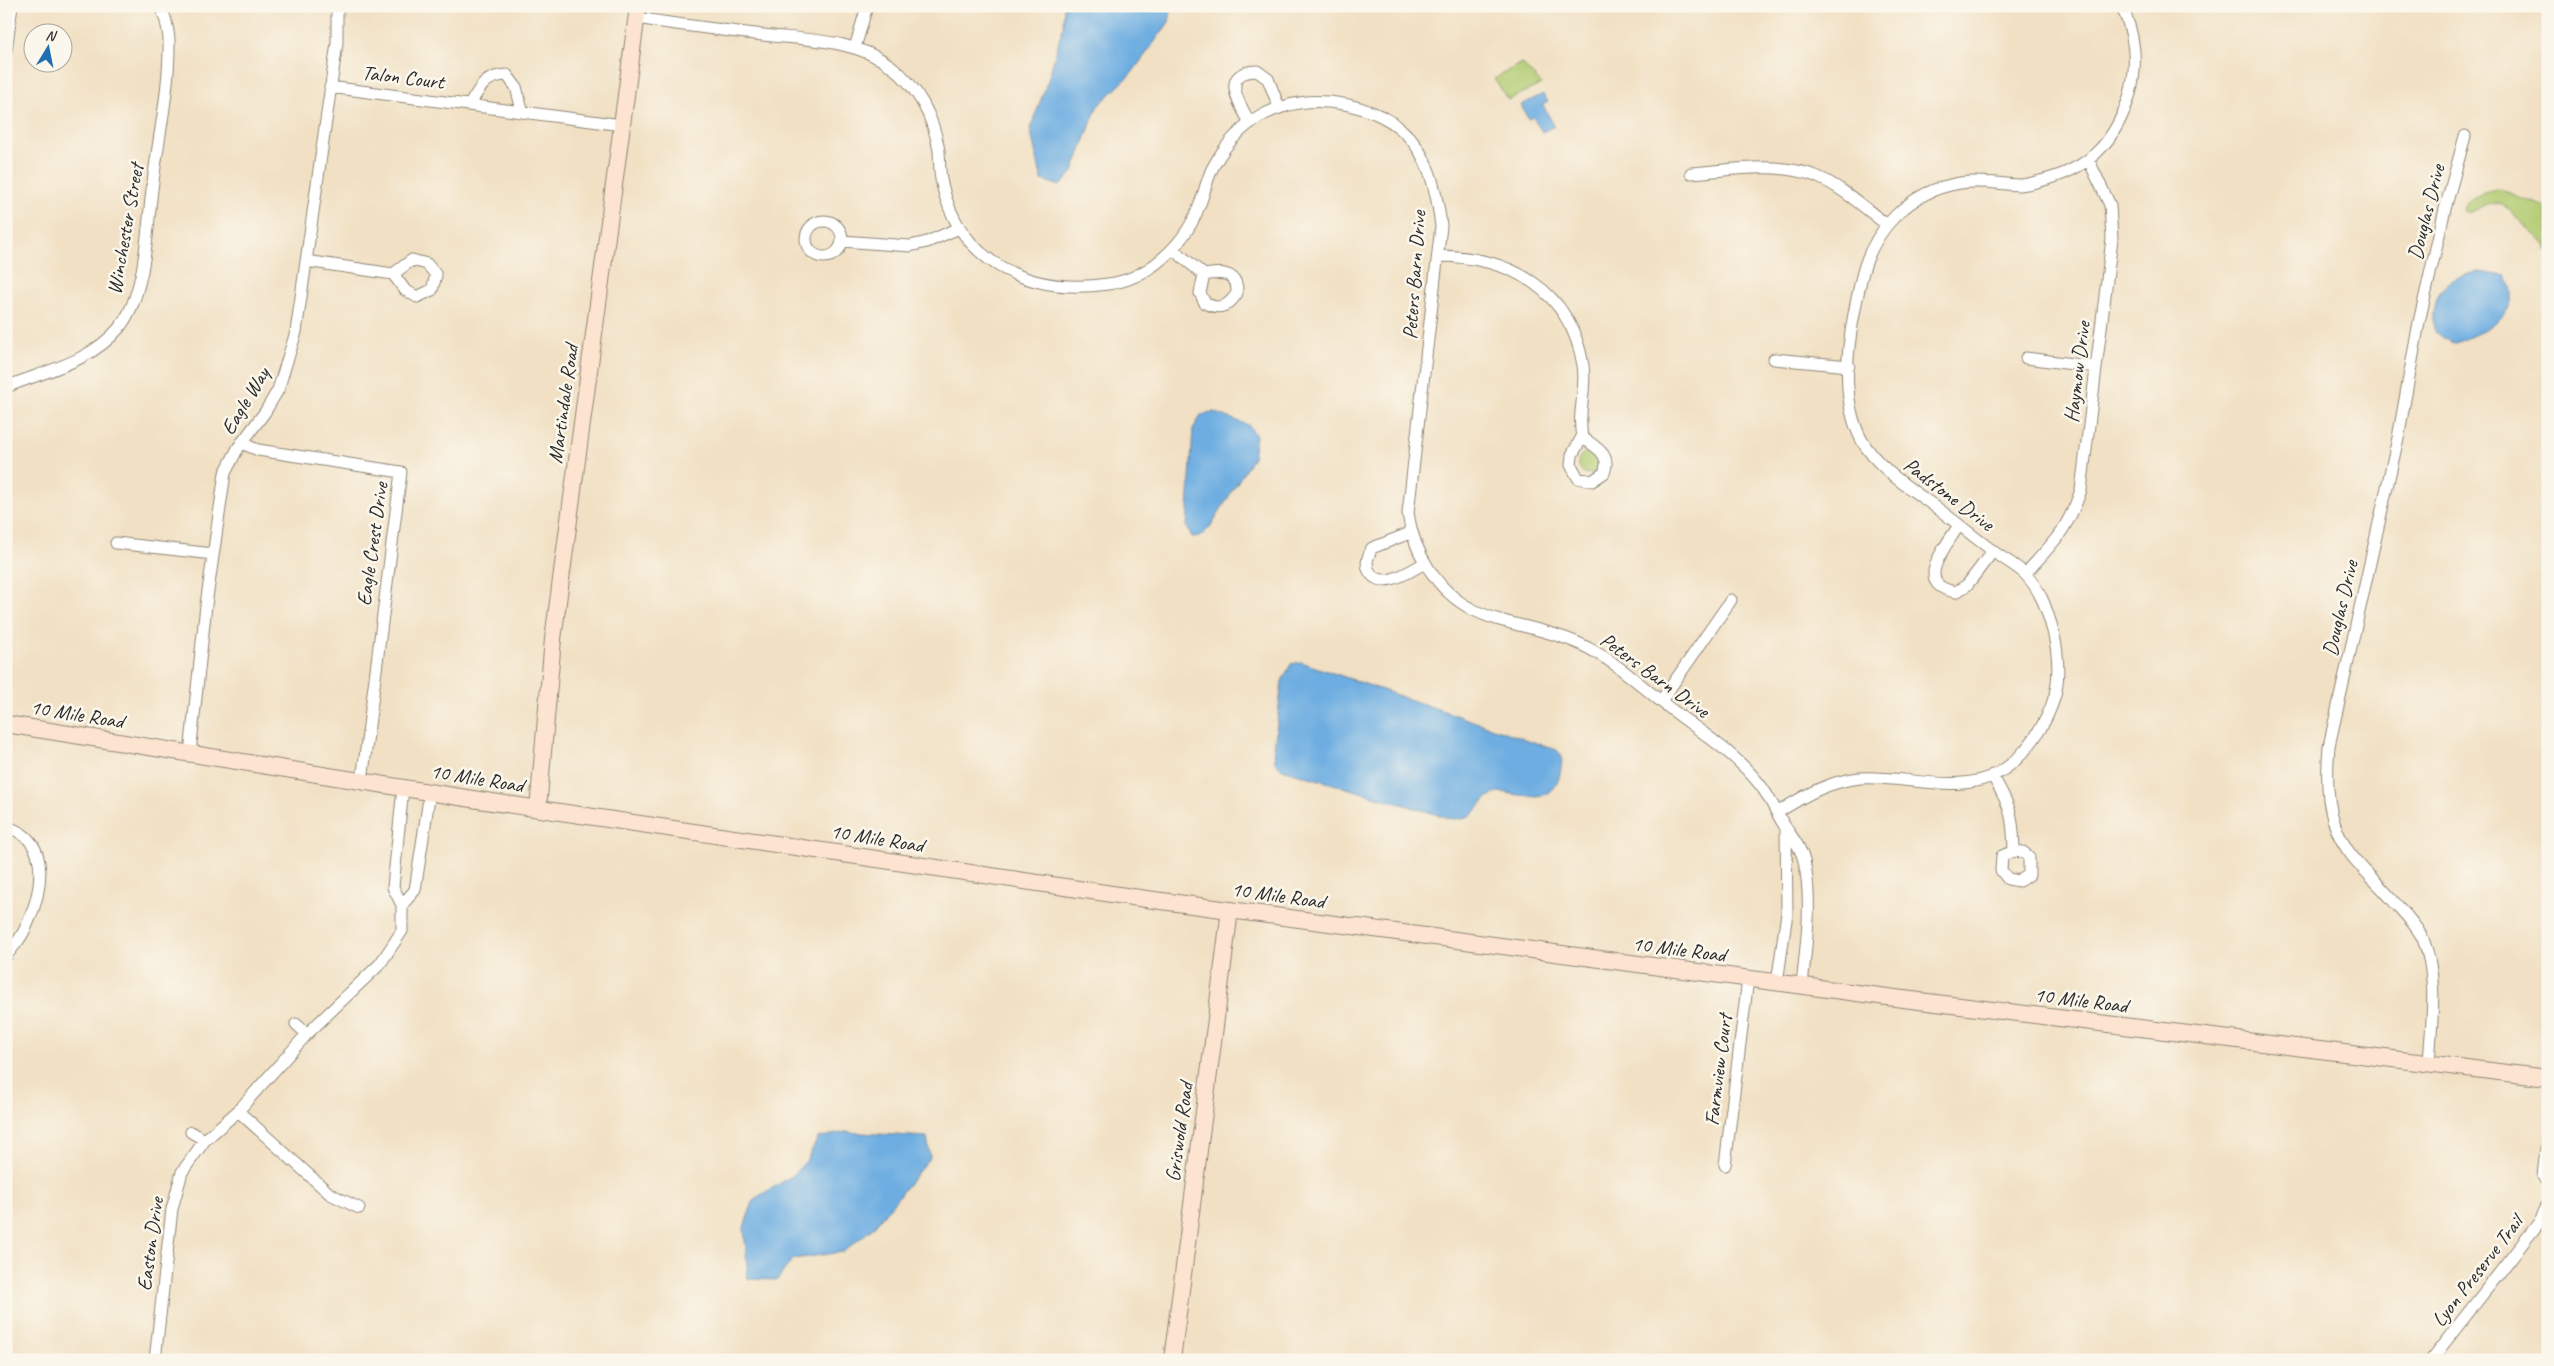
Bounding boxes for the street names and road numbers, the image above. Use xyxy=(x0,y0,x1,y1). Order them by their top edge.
street label: Talon Court xyxy=(361,59,447,95)
street label: Winchester Street xyxy=(101,159,150,296)
street label: Douglas Drive xyxy=(2402,161,2451,262)
street label: Peters Barn Drive xyxy=(1397,209,1432,340)
street label: Haymow Drive xyxy=(2058,318,2096,424)
street label: Martindale Road xyxy=(542,340,585,465)
street label: Eagle Way xyxy=(215,361,276,439)
street label: Padstone Drive xyxy=(1899,452,2000,537)
street label: Eagle Crest Drive xyxy=(350,479,394,607)
street label: Douglas Drive xyxy=(2316,557,2364,658)
street label: Peters Barn Drive xyxy=(1595,627,1716,724)
street label: 10 Mile Road xyxy=(29,694,129,735)
street label: 10 Mile Road xyxy=(429,758,529,799)
street label: 10 Mile Road xyxy=(829,818,929,859)
street label: 10 Mile Road xyxy=(1230,876,1330,915)
street label: 10 Mile Road xyxy=(1631,930,1731,968)
street label: 10 Mile Road xyxy=(2033,981,2133,1019)
street label: Farmview Court xyxy=(1698,1010,1738,1127)
street label: Griswold Road xyxy=(1159,1078,1199,1183)
street label: Easton Drive xyxy=(131,1194,170,1292)
street label: Lyon Preserve Trail xyxy=(2426,1208,2530,1332)

